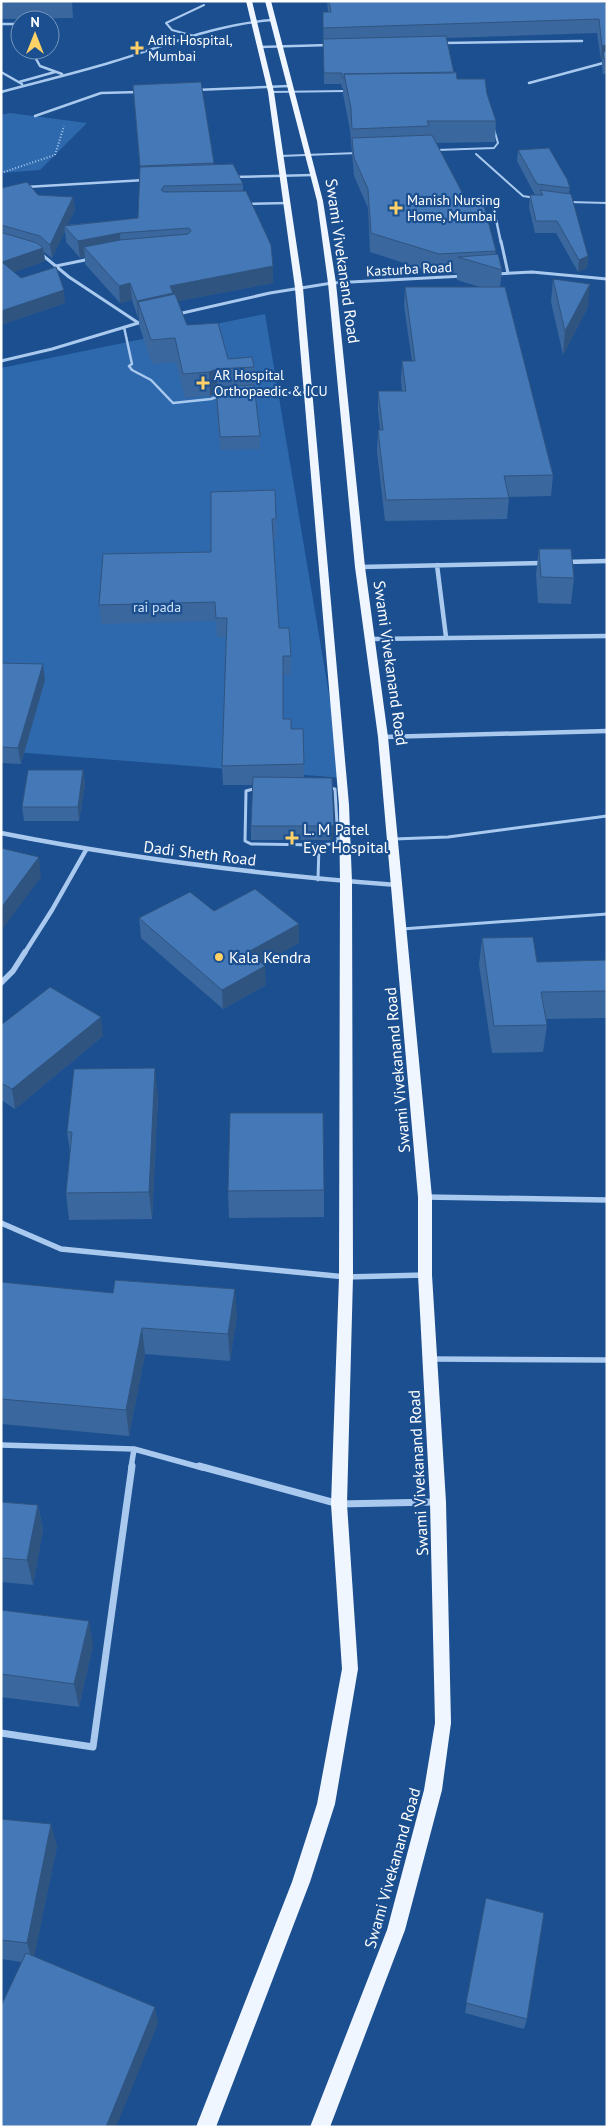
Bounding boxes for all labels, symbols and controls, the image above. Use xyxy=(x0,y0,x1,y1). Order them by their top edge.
north arrow xyxy=(10,10,60,60)
text: N xyxy=(30,13,40,31)
place label: Aditi Hospital, Mumbai xyxy=(148,31,233,65)
marker: Aditi Hospital, Mumbai xyxy=(130,41,144,55)
street label: Swami Vivekanand Road xyxy=(322,177,364,345)
place label: Manish Nursing Home, Mumbai xyxy=(407,191,500,225)
marker: Manish Nursing Home, Mumbai xyxy=(389,201,403,215)
street label: Kasturba Road xyxy=(366,258,452,280)
place label: AR Hospital Orthopaedic & ICU xyxy=(214,366,328,400)
marker: AR Hospital Orthopaedic & ICU xyxy=(196,376,210,390)
street label: Swami Vivekanand Road xyxy=(370,579,412,747)
park label: rai pada xyxy=(133,598,181,616)
place label: L. M Patel Eye Hospital xyxy=(303,819,389,857)
marker: L. M Patel Eye Hospital xyxy=(285,831,299,845)
street label: Dadi Sheth Road xyxy=(143,836,257,870)
place label: Kala Kendra xyxy=(229,947,311,967)
marker: Kala Kendra xyxy=(213,951,225,963)
street label: Swami Vivekanand Road xyxy=(380,986,414,1154)
street label: Swami Vivekanand Road xyxy=(404,1390,432,1556)
street label: Swami Vivekanand Road xyxy=(359,1785,425,1951)

